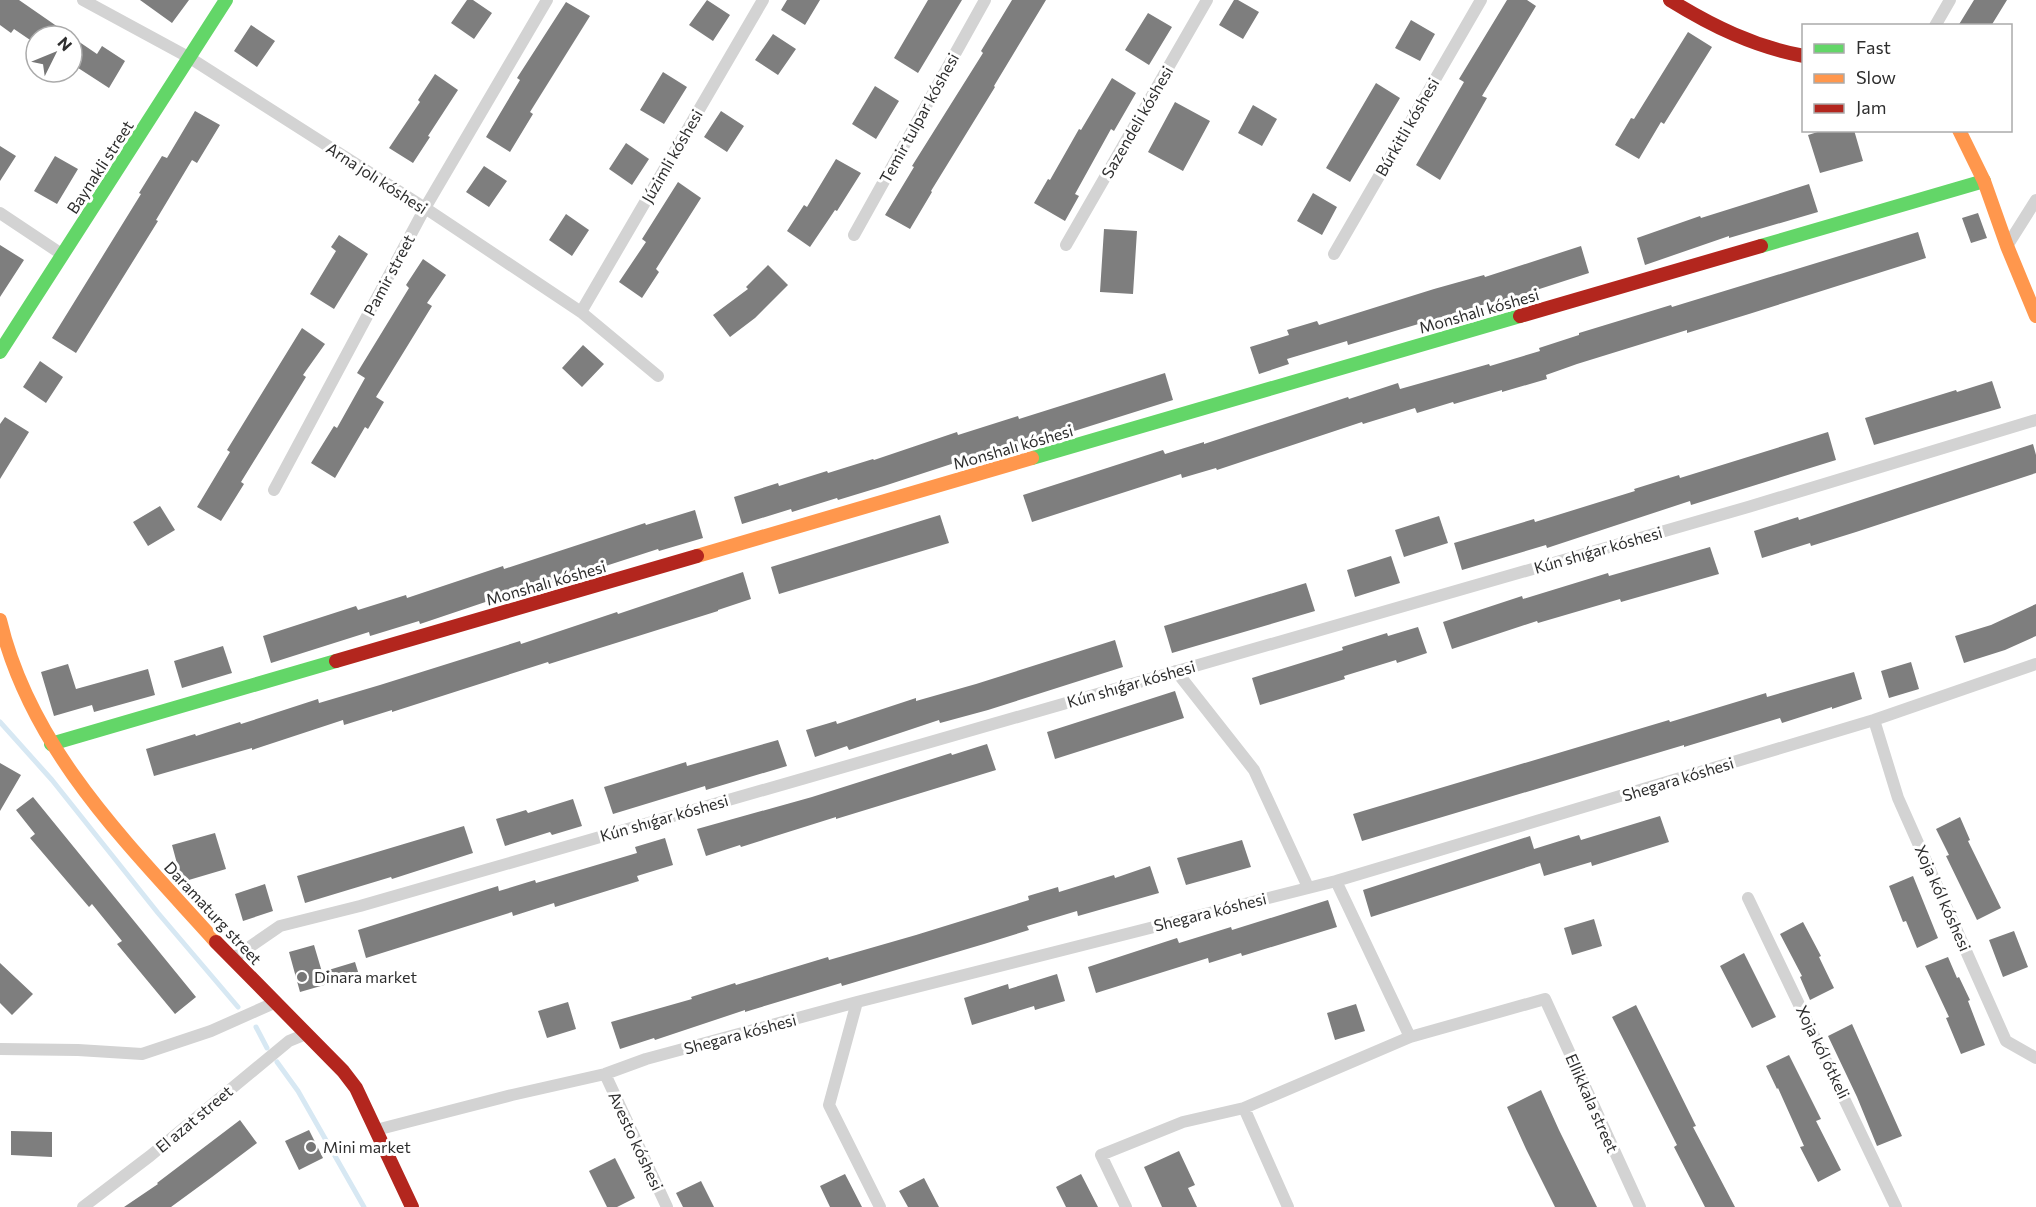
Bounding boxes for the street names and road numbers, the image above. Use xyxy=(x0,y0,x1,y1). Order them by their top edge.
street label: Temir tulpar kóshesi xyxy=(875,49,962,186)
street label: Sazendeli kóshesi xyxy=(1097,62,1176,181)
street label: Búrkitli kóshesi xyxy=(1371,74,1442,179)
street label: Júzimli kóshesi xyxy=(637,106,706,206)
street label: Baynakli street xyxy=(62,116,137,217)
street label: Arna jolı kóshesi xyxy=(323,138,431,217)
street label: Pamir street xyxy=(359,231,418,319)
street label: Monshalı kóshesi xyxy=(1417,284,1541,337)
street label: Monshalı kóshesi xyxy=(951,420,1075,473)
street label: Kún shıǵar kóshesi xyxy=(1531,522,1664,577)
street label: Monshalı kóshesi xyxy=(484,556,608,609)
street label: Kún shıǵar kóshesi xyxy=(1064,656,1197,711)
street label: Shegara kóshesi xyxy=(1620,753,1736,805)
street label: Kún shıǵar kóshesi xyxy=(597,790,730,845)
street label: Xoja kól kóshesi xyxy=(1912,842,1975,954)
street label: Daramaturg street xyxy=(161,857,266,968)
street label: Shegara kóshesi xyxy=(1152,888,1268,935)
street label: Xoja kól ótkeli xyxy=(1793,1002,1854,1101)
street label: Shegara kóshesi xyxy=(682,1009,798,1058)
street label: Ellikkala street xyxy=(1562,1050,1623,1156)
street label: El azat street xyxy=(152,1081,236,1156)
street label: Avesto kóshesi xyxy=(605,1088,668,1193)

